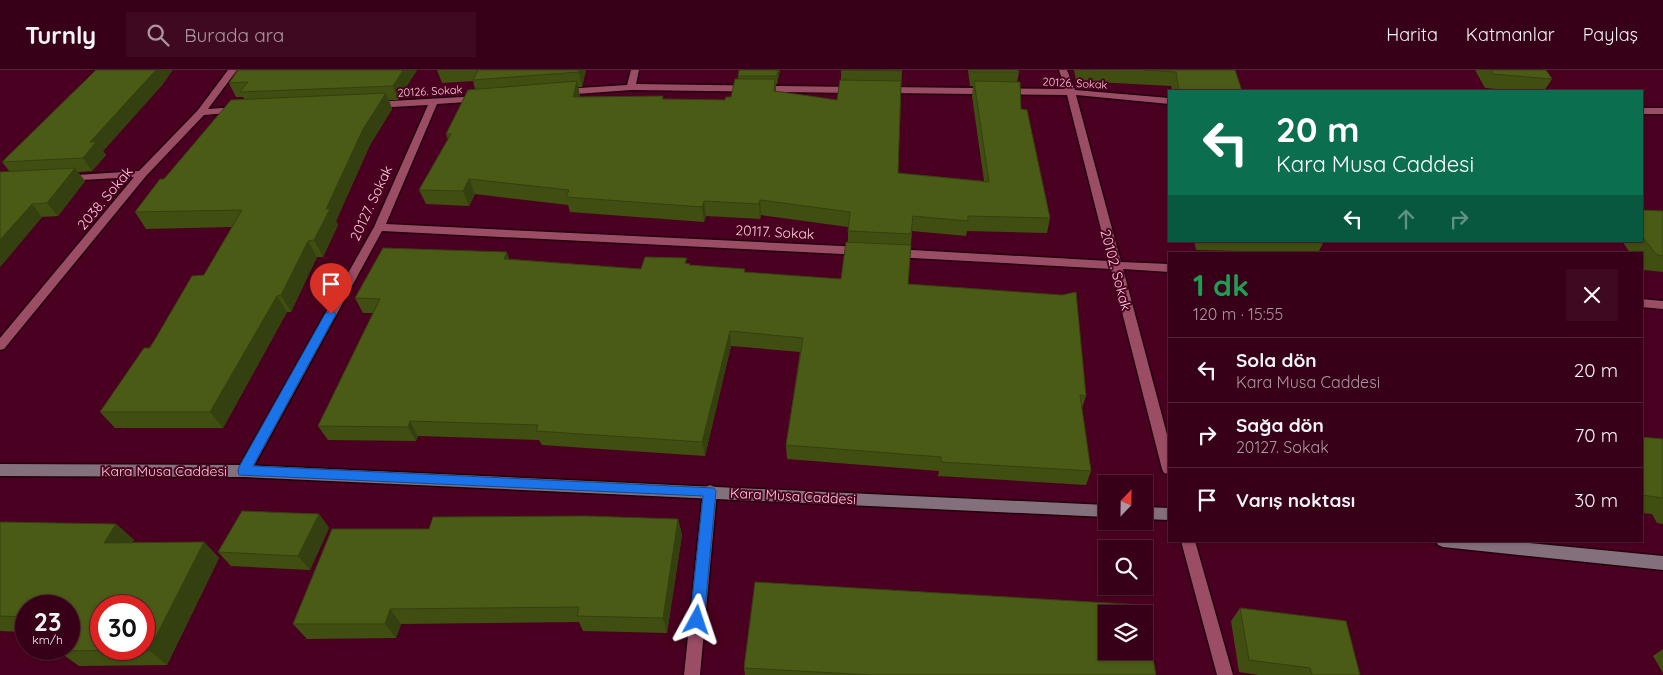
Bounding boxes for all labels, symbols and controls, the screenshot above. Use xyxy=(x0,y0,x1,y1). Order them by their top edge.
search box xyxy=(126,12,476,57)
text: Turnly xyxy=(25,20,96,50)
icon: search xyxy=(144,21,172,49)
text: Burada ara xyxy=(184,23,284,47)
text: Harita xyxy=(1386,23,1438,46)
text: Katmanlar xyxy=(1466,23,1555,46)
text: Paylaş xyxy=(1583,23,1638,46)
street label: 20126. Sokak xyxy=(1042,74,1108,92)
street label: 20126. Sokak xyxy=(397,82,463,100)
text: 20 m xyxy=(1276,107,1359,151)
icon: left xyxy=(1193,110,1258,175)
text: Kara Musa Caddesi xyxy=(1276,150,1474,178)
street label: 20127. Sokak xyxy=(346,162,396,244)
street label: 2038. Sokak xyxy=(73,163,137,233)
icon: left xyxy=(1339,205,1367,233)
icon: ahead xyxy=(1392,205,1420,233)
icon: right xyxy=(1445,205,1473,233)
street label: 20117. Sokak xyxy=(735,221,815,243)
street label: 20102. Sokak xyxy=(1097,227,1135,313)
pin xyxy=(310,263,352,314)
text: 1 dk xyxy=(1193,266,1249,304)
button: close xyxy=(1566,269,1618,321)
icon: arrive xyxy=(317,270,345,298)
text: 120 m · 15:55 xyxy=(1193,304,1283,324)
text: Sola dön xyxy=(1236,348,1317,372)
icon: left xyxy=(1193,356,1221,384)
text: 20 m xyxy=(1574,358,1618,382)
text: Kara Musa Caddesi xyxy=(1236,372,1380,392)
text: Sağa dön xyxy=(1236,413,1324,437)
icon: right xyxy=(1193,421,1221,449)
text: 70 m xyxy=(1574,423,1618,447)
text: 20127. Sokak xyxy=(1236,437,1329,457)
street label: Kara Musa Caddesi xyxy=(101,462,227,480)
north arrow xyxy=(1098,475,1152,530)
map controls xyxy=(1098,475,1153,660)
street label: Kara Musa Caddesi xyxy=(730,484,856,508)
icon: arrive xyxy=(1193,486,1221,514)
text: Varış noktası xyxy=(1236,488,1355,512)
text: 30 m xyxy=(1574,488,1618,512)
button: search xyxy=(1098,540,1153,595)
position arrow xyxy=(670,593,722,645)
speed limit sign: 30 xyxy=(90,595,155,660)
button: layers xyxy=(1098,605,1153,660)
text: 23 xyxy=(34,606,61,637)
text: km/h xyxy=(32,632,63,647)

